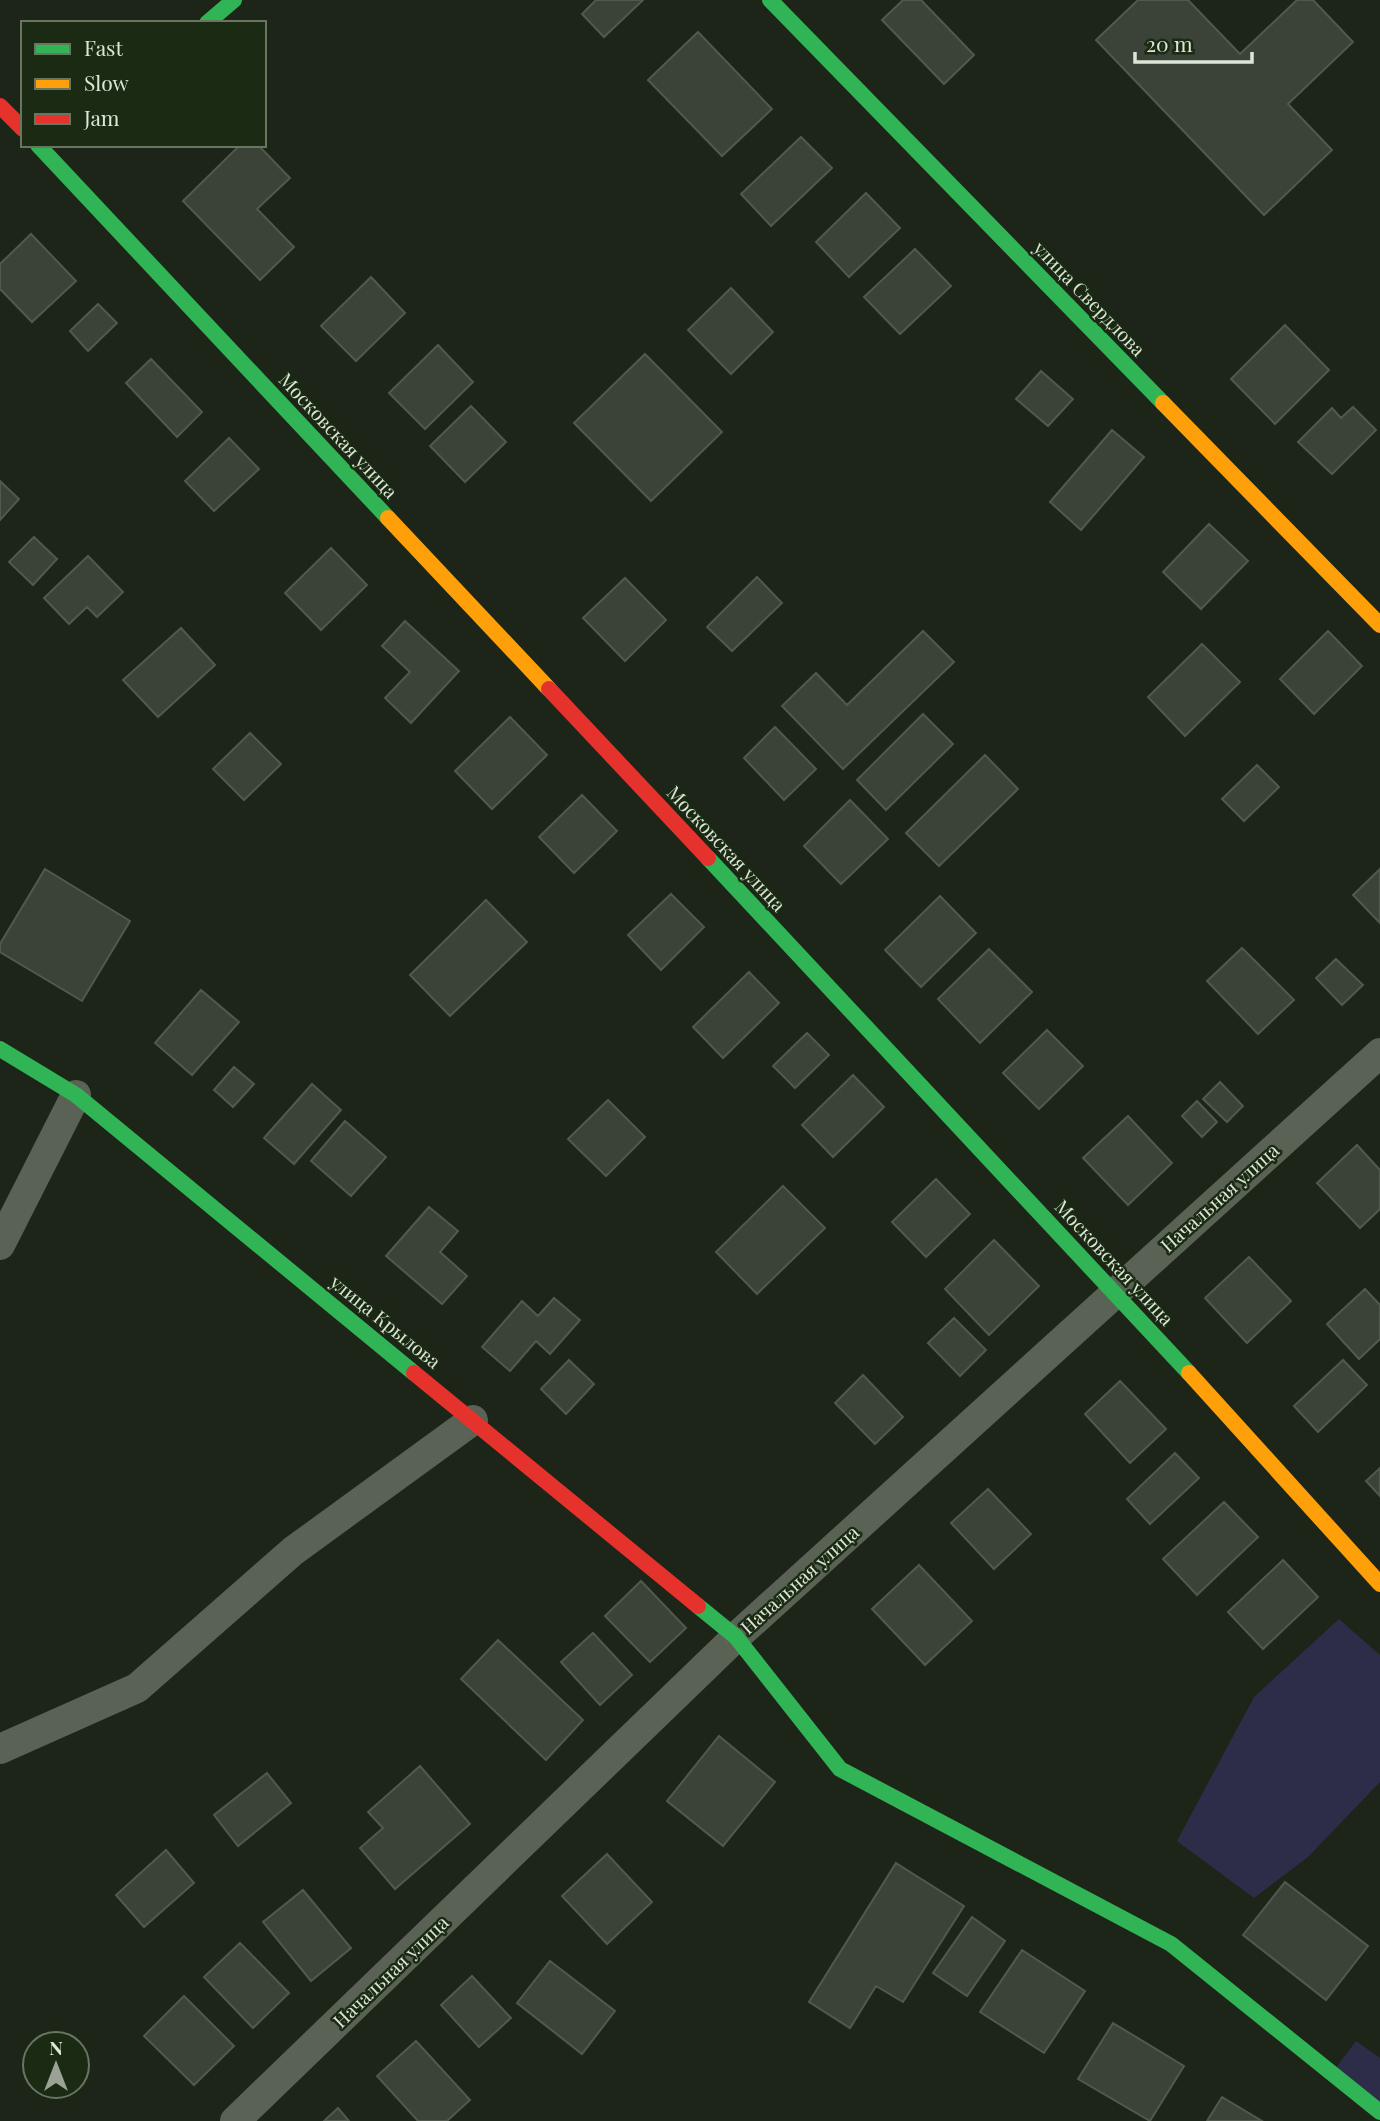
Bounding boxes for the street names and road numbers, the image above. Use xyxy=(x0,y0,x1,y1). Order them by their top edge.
street label: улица Свердлова xyxy=(1028,234,1152,362)
street label: Московская улица xyxy=(274,367,404,504)
street label: Московская улица xyxy=(662,780,792,917)
street label: Начальная улица xyxy=(1154,1136,1284,1257)
street label: Московская улица xyxy=(1050,1194,1180,1331)
street label: улица Крылова xyxy=(325,1268,447,1374)
street label: Начальная улица xyxy=(734,1518,864,1639)
street label: Начальная улица xyxy=(327,1909,454,2033)

